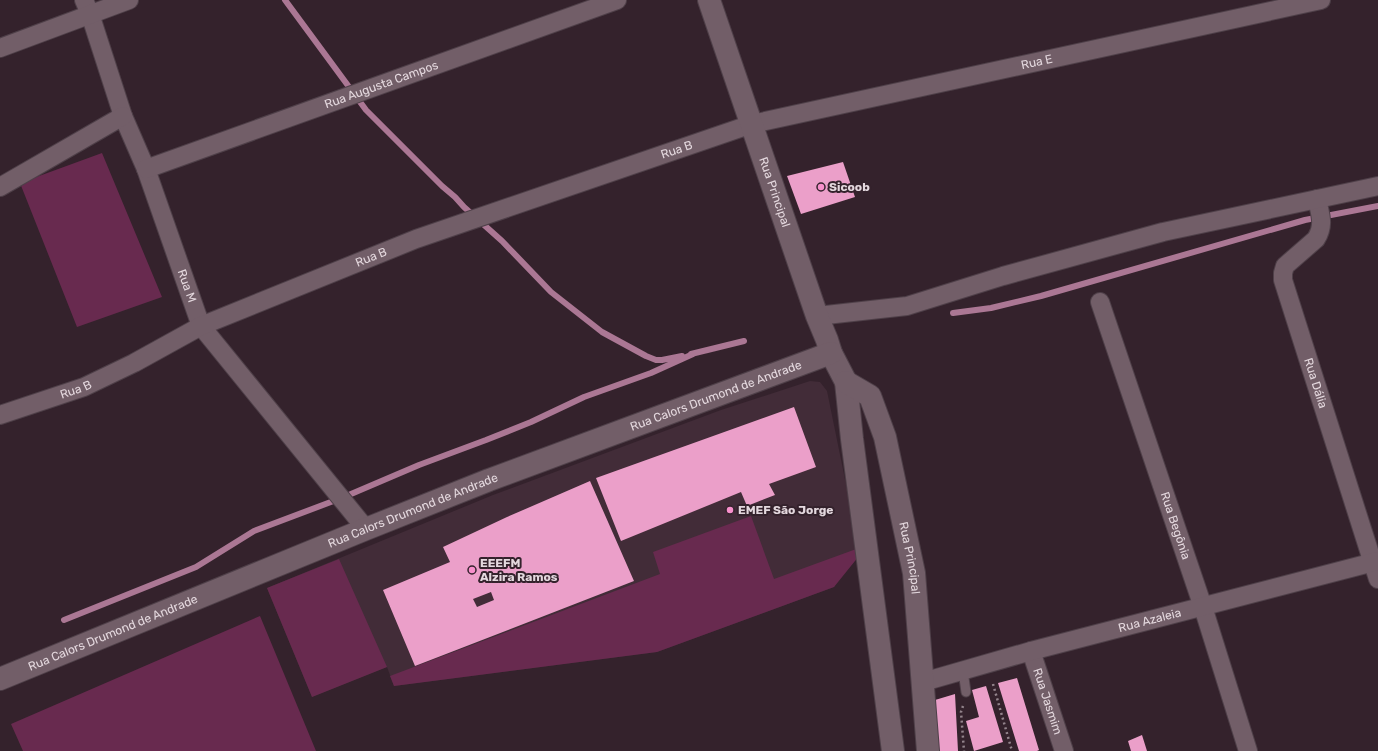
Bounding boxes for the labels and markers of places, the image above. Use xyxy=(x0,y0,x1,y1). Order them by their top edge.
place label: Sicoob xyxy=(829,180,870,194)
marker: Sicoob xyxy=(816,182,826,192)
place label: EMEF São Jorge xyxy=(738,503,834,517)
marker: EMEF São Jorge xyxy=(725,505,735,515)
place label: EEEFM Alzira Ramos xyxy=(480,556,558,584)
marker: EEEFM Alzira Ramos xyxy=(467,565,477,575)

